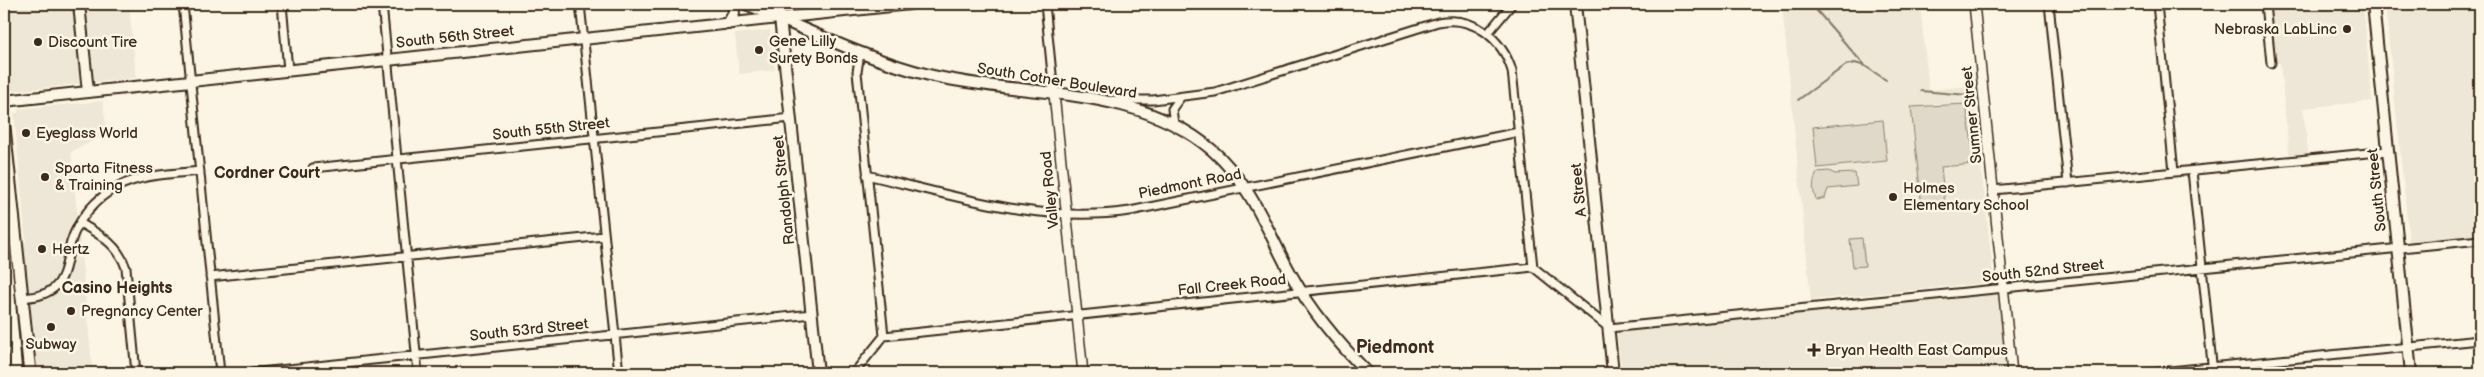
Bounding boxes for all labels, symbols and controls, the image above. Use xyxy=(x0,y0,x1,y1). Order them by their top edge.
place label: Nebraska LabLinc xyxy=(2214,20,2337,39)
street label: South 56th Street xyxy=(395,21,515,53)
marker: Nebraska LabLinc xyxy=(2341,23,2353,35)
place label: Gene Lilly Surety Bonds xyxy=(769,32,859,68)
place label: Discount Tire xyxy=(48,33,137,52)
marker: Discount Tire xyxy=(32,36,44,48)
marker: Gene Lilly Surety Bonds xyxy=(753,44,765,56)
street label: South Cotner Boulevard xyxy=(976,59,1138,103)
street label: Sumner Street xyxy=(1957,65,1987,164)
street label: South 55th Street xyxy=(491,113,611,145)
place label: Eyeglass World xyxy=(36,124,138,143)
marker: Eyeglass World xyxy=(20,127,32,139)
street label: Randolph Street xyxy=(769,134,799,246)
street label: South Street xyxy=(2363,147,2391,233)
street label: Valley Road xyxy=(1036,150,1064,230)
place label: Sparta Fitness & Training xyxy=(55,159,153,195)
street label: A Street xyxy=(1567,162,1591,218)
district label: Cordner Court xyxy=(214,164,321,183)
street label: Piedmont Road xyxy=(1137,165,1243,203)
marker: Sparta Fitness & Training xyxy=(39,171,51,183)
place label: Holmes Elementary School xyxy=(1903,179,2029,215)
marker: Holmes Elementary School xyxy=(1887,191,1899,203)
place label: Hertz xyxy=(52,240,90,259)
marker: Hertz xyxy=(36,243,48,255)
street label: South 52nd Street xyxy=(1981,255,2105,287)
street label: Fall Creek Road xyxy=(1177,270,1287,300)
district label: Casino Heights xyxy=(62,279,172,298)
place label: Pregnancy Center xyxy=(81,302,203,321)
marker: Pregnancy Center xyxy=(65,305,77,317)
street label: South 53rd Street xyxy=(469,314,590,346)
marker: Subway xyxy=(45,321,57,333)
place label: Subway xyxy=(25,335,77,354)
district label: Piedmont xyxy=(1356,337,1434,358)
place label: Bryan Health East Campus xyxy=(1825,341,2008,360)
marker: Bryan Health East Campus xyxy=(1807,343,1821,357)

